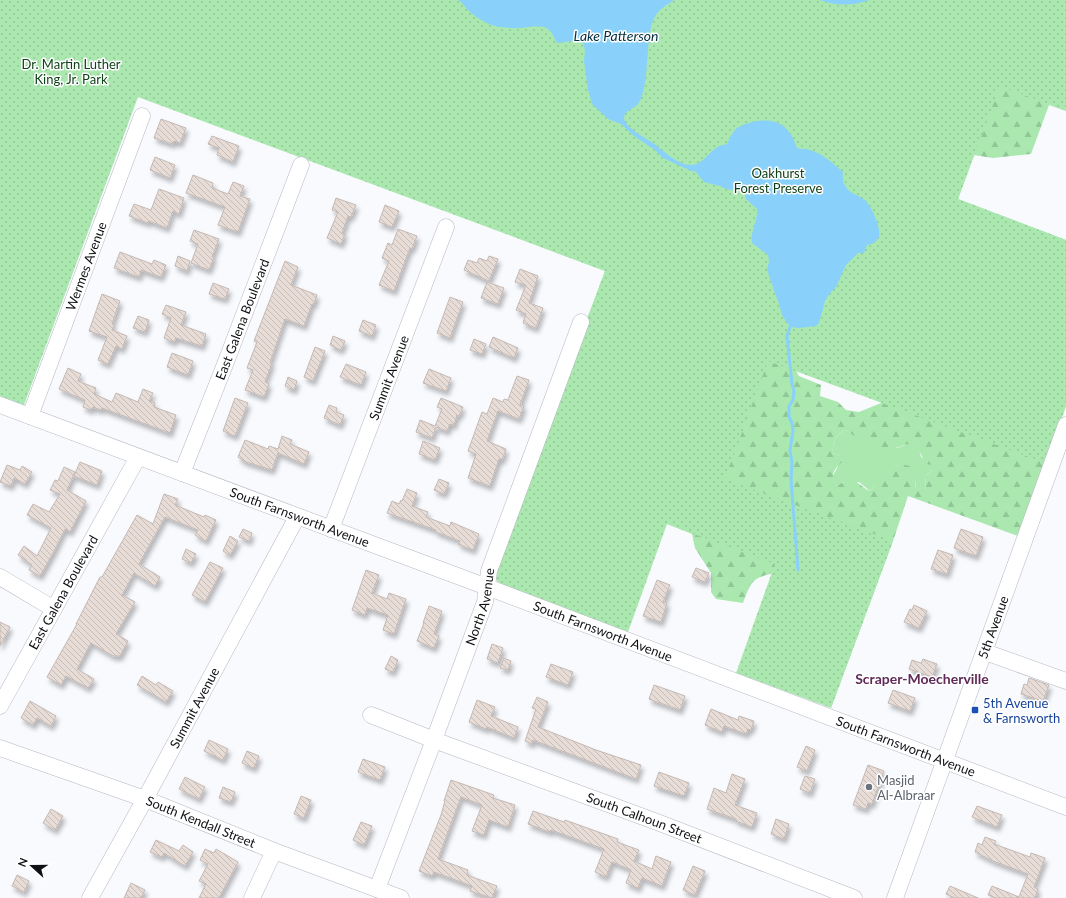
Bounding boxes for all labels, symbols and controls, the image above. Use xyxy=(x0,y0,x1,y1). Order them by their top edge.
water label: Lake Patterson xyxy=(573,27,659,44)
park label: Dr. Martin Luther King, Jr. Park xyxy=(21,56,121,87)
park label: Oakhurst Forest Preserve xyxy=(734,165,823,196)
street label: Wermes Avenue xyxy=(62,219,110,313)
street label: East Galena Boulevard xyxy=(212,257,272,382)
street label: Summit Avenue xyxy=(365,333,412,422)
street label: South Farnsworth Avenue xyxy=(228,484,372,550)
street label: East Galena Boulevard xyxy=(25,532,101,652)
street label: North Avenue xyxy=(462,567,497,647)
street label: 5th Avenue xyxy=(974,594,1012,661)
street label: South Farnsworth Avenue xyxy=(531,597,675,665)
street label: Summit Avenue xyxy=(166,664,223,751)
district label: Scraper-Moecherville xyxy=(855,670,989,687)
place label: 5th Avenue & Farnsworth xyxy=(983,695,1060,726)
marker: 5th Avenue & Farnsworth xyxy=(970,705,980,715)
street label: South Farnsworth Avenue xyxy=(834,712,978,780)
place label: Masjid Al-Albraar xyxy=(877,772,935,803)
marker: Masjid Al-Albraar xyxy=(864,782,874,792)
street label: South Calhoun Street xyxy=(584,789,705,847)
street label: South Kendall Street xyxy=(144,792,258,851)
north arrow xyxy=(12,846,52,886)
text: N xyxy=(15,856,30,869)

